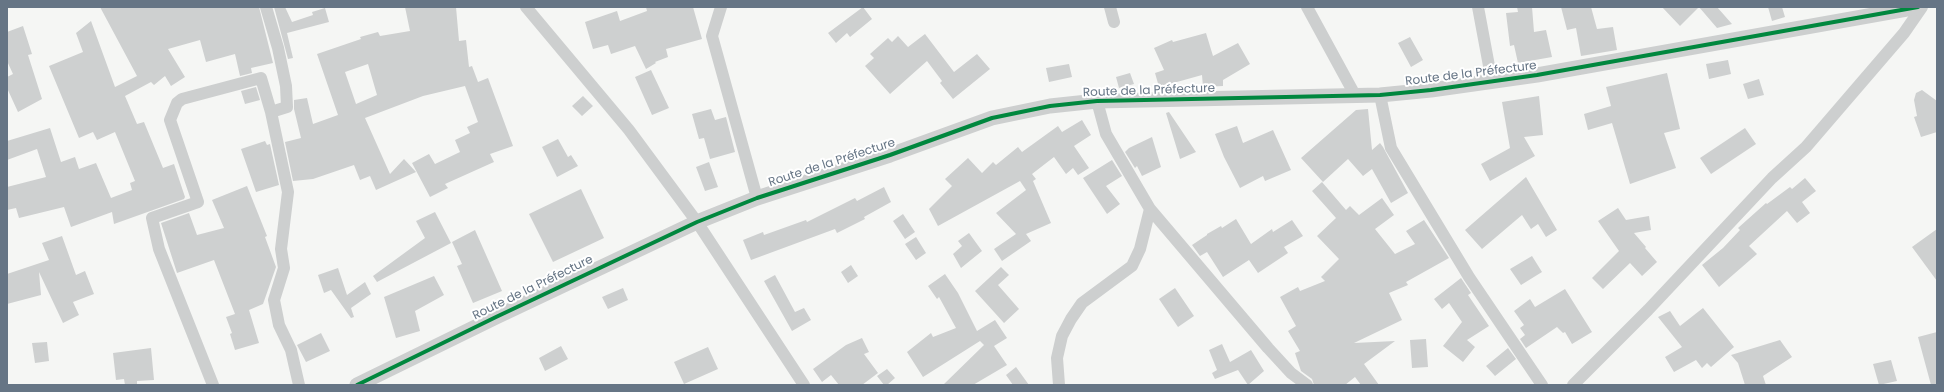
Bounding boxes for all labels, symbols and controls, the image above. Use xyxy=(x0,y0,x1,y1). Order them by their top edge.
street label: Route de la Préfecture xyxy=(1405,59,1537,89)
street label: Route de la Préfecture xyxy=(1083,81,1215,101)
street label: Route de la Préfecture xyxy=(767,136,897,190)
street label: Route de la Préfecture xyxy=(470,253,596,323)

